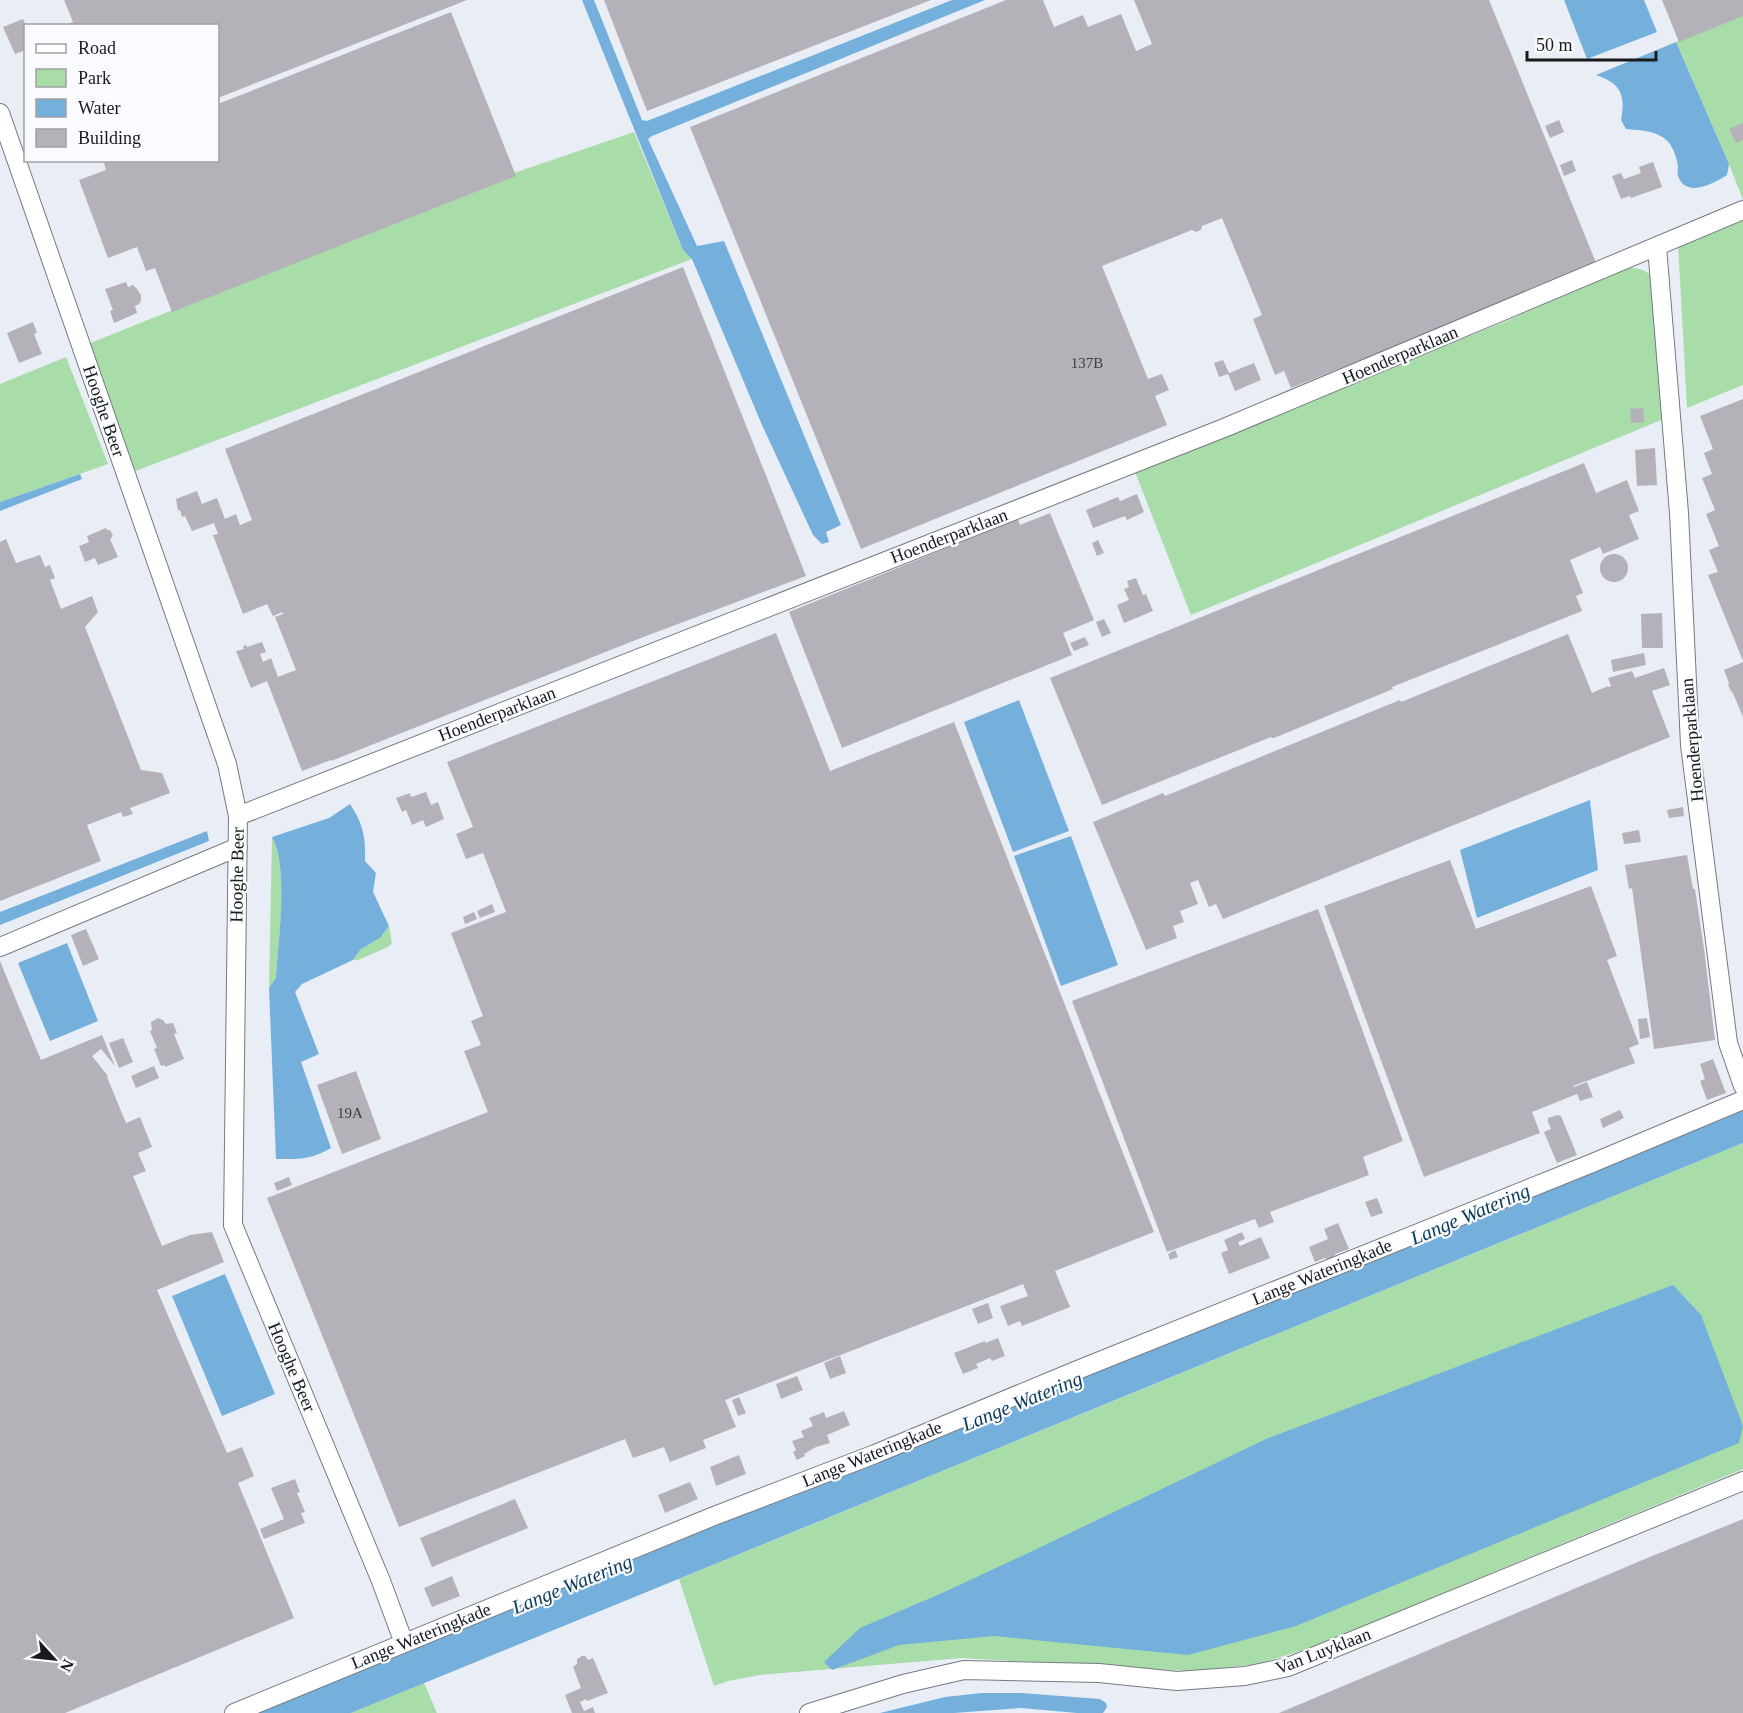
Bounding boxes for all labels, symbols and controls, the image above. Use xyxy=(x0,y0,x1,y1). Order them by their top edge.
legend xyxy=(24,24,219,162)
scale bar xyxy=(1527,24,1656,62)
text: 50 m xyxy=(1536,35,1573,55)
text: Road xyxy=(78,38,116,58)
text: Park xyxy=(78,68,111,88)
text: Water xyxy=(78,98,121,118)
text: Building xyxy=(78,128,141,148)
street label: Hoenderparklaan xyxy=(1339,322,1461,388)
house number: 137B xyxy=(1071,355,1103,371)
street label: Hooghe Beer xyxy=(79,363,129,459)
street label: Hoenderparklaan xyxy=(888,504,1010,568)
street label: Hoenderparklaan xyxy=(1677,677,1707,803)
street label: Hoenderparklaan xyxy=(436,682,558,746)
street label: Hooghe Beer xyxy=(226,827,248,923)
house number: 19A xyxy=(337,1105,363,1121)
water label: Lange Watering xyxy=(1406,1179,1533,1250)
street label: Lange Wateringkade xyxy=(1249,1235,1395,1309)
street label: Hooghe Beer xyxy=(264,1319,320,1415)
water label: Lange Watering xyxy=(958,1367,1086,1436)
street label: Lange Wateringkade xyxy=(799,1417,945,1491)
water label: Lange Watering xyxy=(508,1550,636,1619)
street label: Lange Wateringkade xyxy=(348,1599,494,1673)
street label: Van Luyklaan xyxy=(1273,1624,1373,1678)
north arrow xyxy=(24,1629,84,1689)
text: N xyxy=(57,1657,77,1675)

